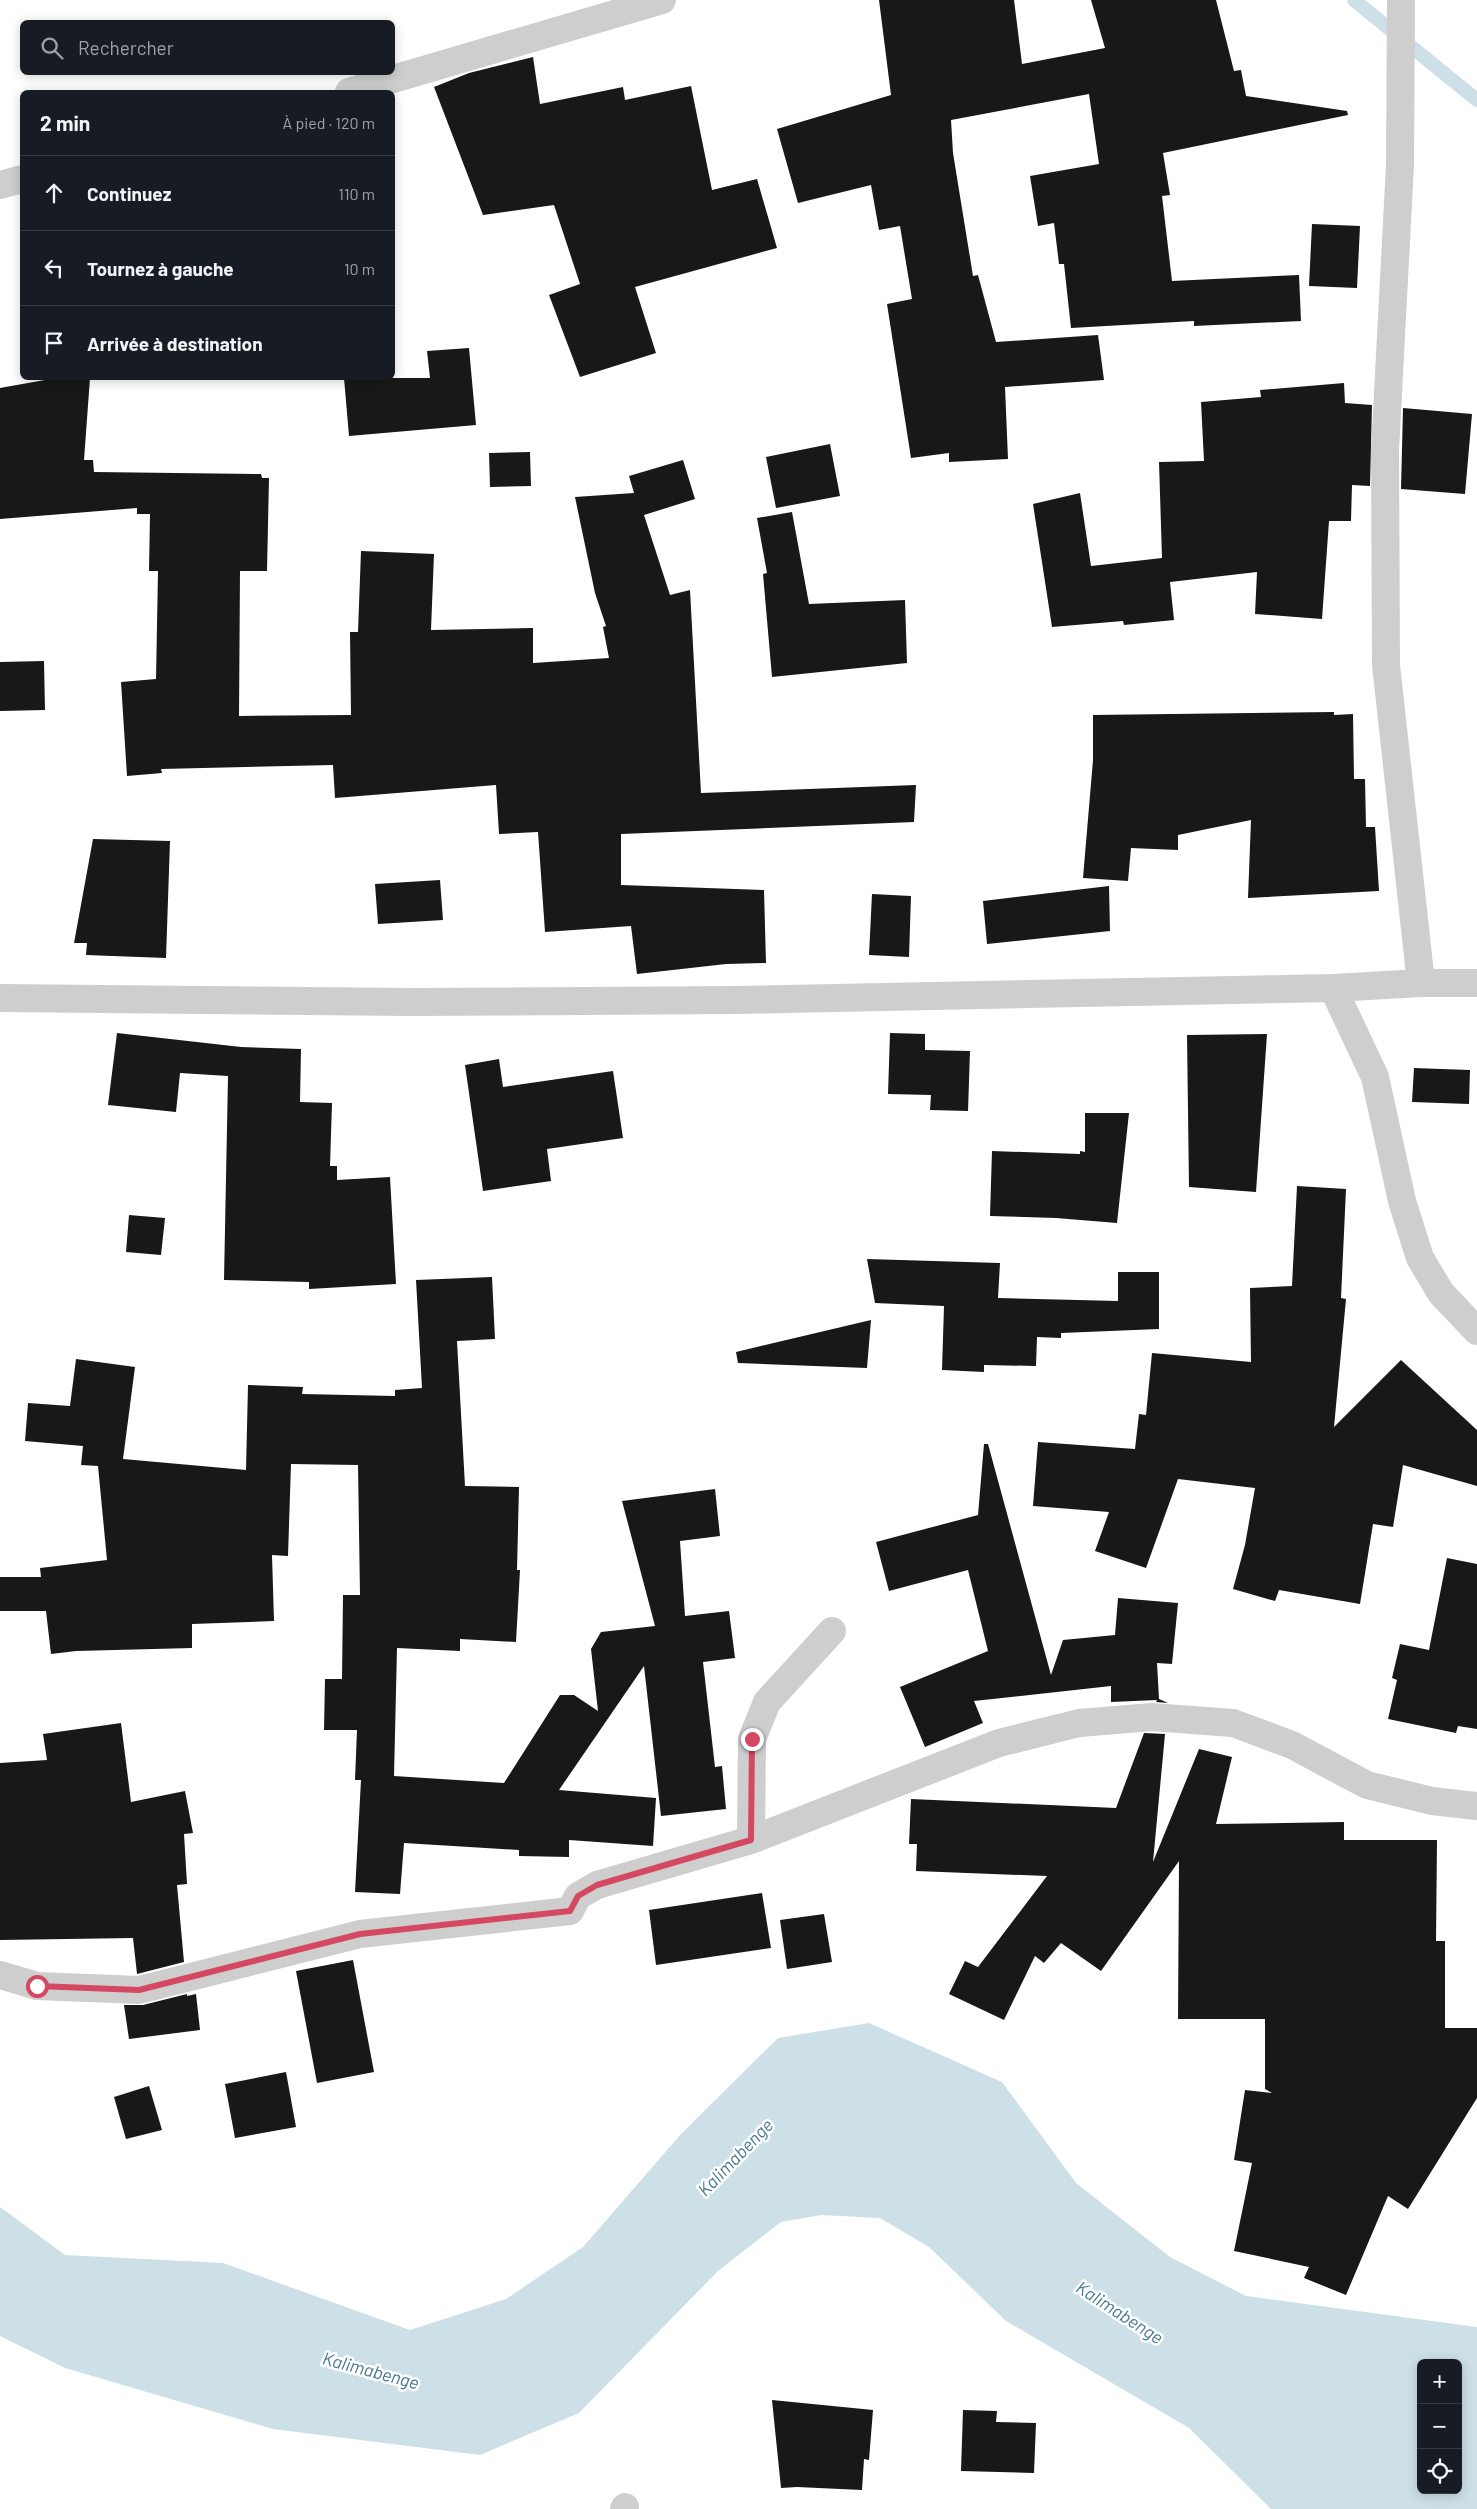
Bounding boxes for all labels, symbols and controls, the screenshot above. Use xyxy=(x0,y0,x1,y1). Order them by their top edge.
search box xyxy=(20,20,395,75)
icon: search xyxy=(38,34,66,62)
text: Rechercher xyxy=(78,36,174,59)
text: 2 min xyxy=(40,110,90,135)
text: À pied · 120 m xyxy=(283,113,375,132)
icon: ahead xyxy=(40,179,68,207)
text: Continuez xyxy=(87,182,171,205)
text: 110 m xyxy=(338,184,375,203)
icon: left xyxy=(40,254,68,282)
text: Tournez à gauche xyxy=(87,257,234,280)
text: 10 m xyxy=(344,259,375,278)
icon: arrive xyxy=(40,329,68,357)
text: Arrivée à destination xyxy=(87,332,263,355)
route end xyxy=(741,1728,764,1751)
route start xyxy=(26,1975,49,1998)
water label: Kalimabenge xyxy=(693,2114,777,2200)
water label: Kalimabenge xyxy=(1072,2276,1168,2348)
water label: Kalimabenge xyxy=(320,2347,422,2393)
map controls xyxy=(1417,2359,1462,2494)
button: + xyxy=(1417,2359,1462,2404)
button: − xyxy=(1417,2404,1462,2449)
button: locate xyxy=(1417,2449,1462,2494)

